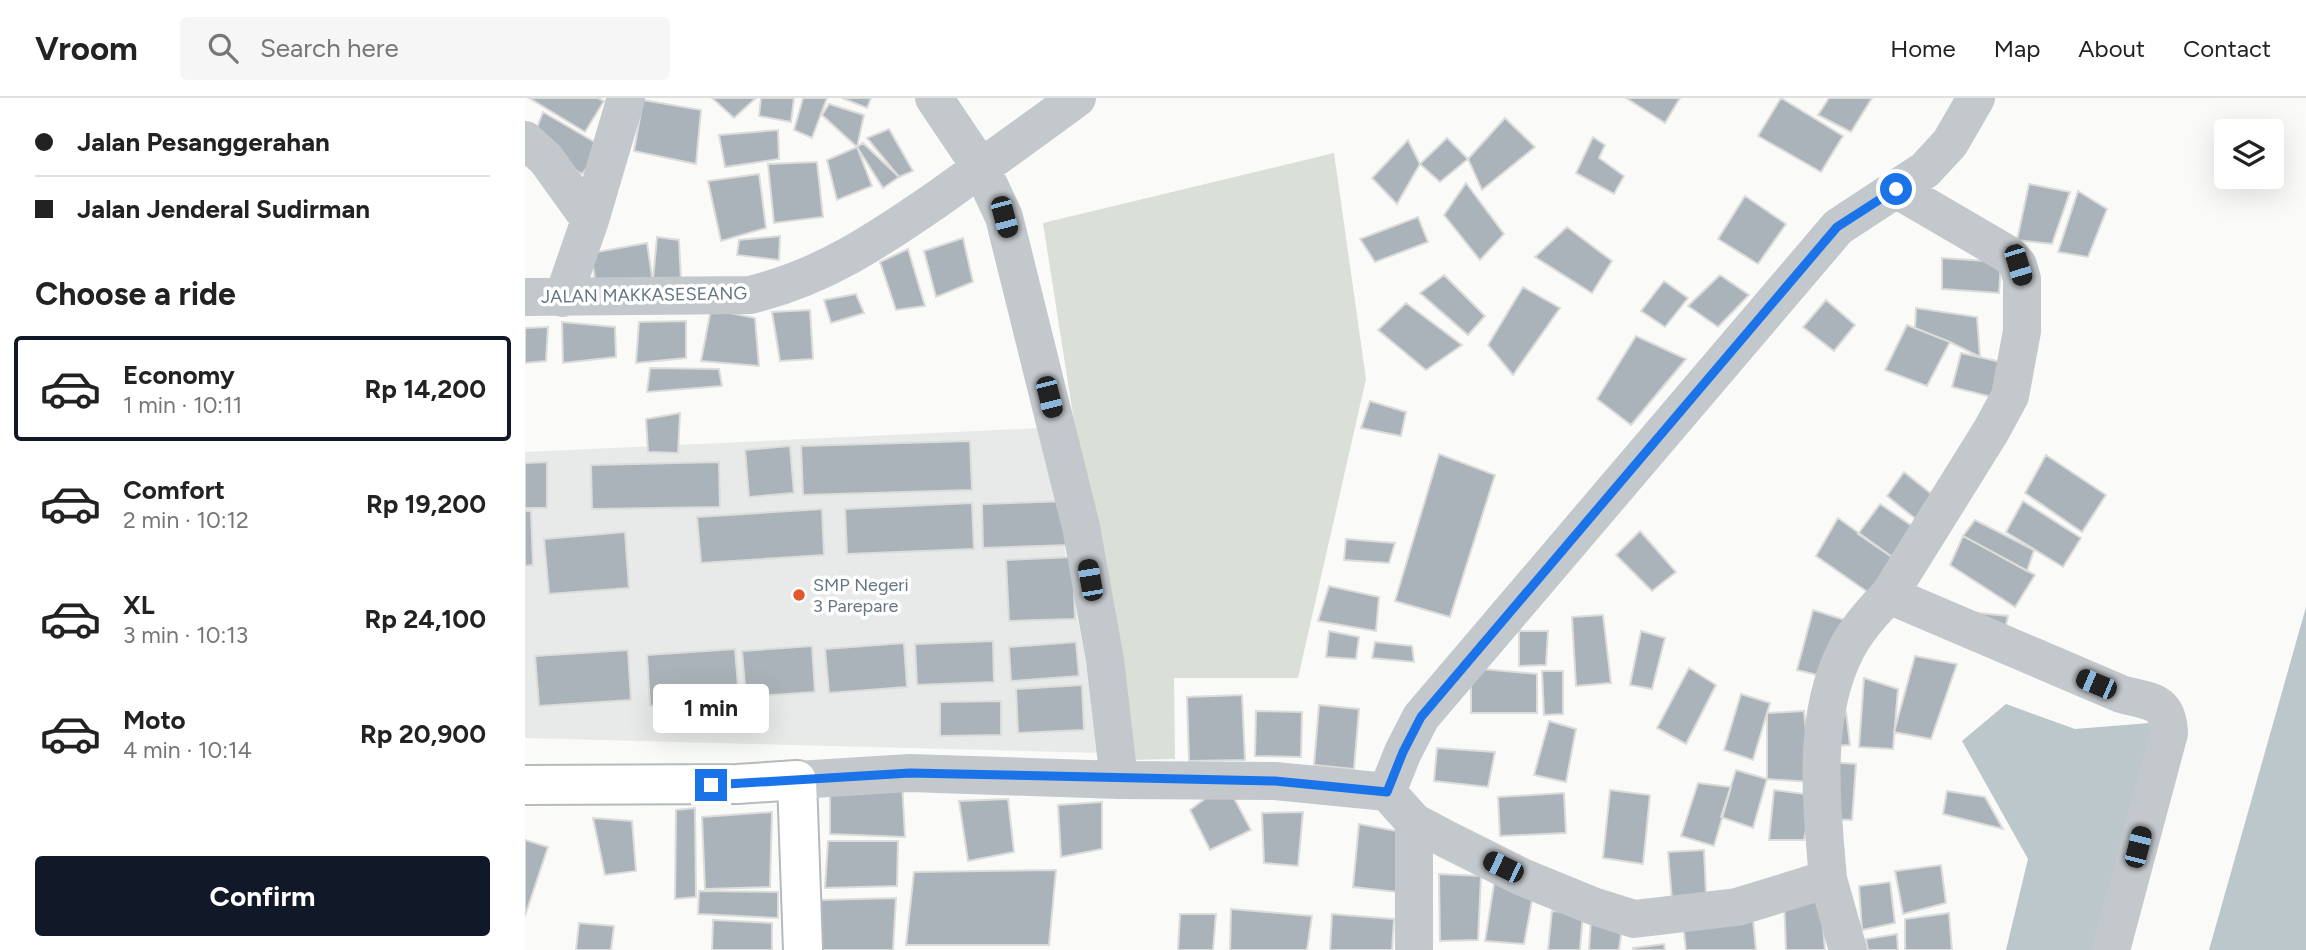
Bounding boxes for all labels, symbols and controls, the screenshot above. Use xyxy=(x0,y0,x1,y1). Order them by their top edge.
search box xyxy=(180,17,670,80)
text: Vroom xyxy=(35,29,138,68)
icon: search xyxy=(204,29,242,67)
text: Search here xyxy=(260,32,399,64)
text: Home xyxy=(1890,34,1956,63)
text: Map xyxy=(1994,34,2040,63)
text: About xyxy=(2078,34,2145,63)
text: Contact xyxy=(2183,34,2271,63)
map controls xyxy=(2214,119,2284,189)
button: layers xyxy=(2214,119,2284,189)
text: Jalan Pesanggerahan xyxy=(77,126,330,158)
route start xyxy=(1880,173,1912,205)
text: Jalan Jenderal Sudirman xyxy=(77,193,370,225)
car xyxy=(989,194,1020,240)
car xyxy=(2002,242,2035,288)
text: Choose a ride xyxy=(35,275,236,313)
street label: JALAN MAKKASESEANG xyxy=(541,282,748,308)
icon: car xyxy=(39,357,102,420)
text: Economy xyxy=(123,359,235,391)
text: Rp 14,200 xyxy=(365,373,486,405)
car xyxy=(1034,374,1065,420)
text: 1 min · 10:11 xyxy=(123,391,242,419)
icon: car xyxy=(39,472,102,535)
text: Comfort xyxy=(123,474,225,506)
text: Rp 19,200 xyxy=(366,488,486,520)
text: 2 min · 10:12 xyxy=(123,506,249,534)
car xyxy=(1077,557,1104,603)
place label: SMP Negeri 3 Parepare xyxy=(813,574,909,617)
icon: car xyxy=(39,587,102,650)
marker: SMP Negeri 3 Parepare xyxy=(791,587,807,603)
text: XL xyxy=(123,589,155,621)
text: Rp 24,100 xyxy=(365,603,486,635)
text: 3 min · 10:13 xyxy=(123,621,248,649)
car xyxy=(2073,666,2120,702)
callout: 1 min xyxy=(653,684,769,732)
text: 1 min xyxy=(684,694,738,722)
icon: car xyxy=(39,702,102,765)
text: Moto xyxy=(123,704,186,736)
text: Rp 20,900 xyxy=(360,718,486,750)
text: 4 min · 10:14 xyxy=(123,736,252,764)
route end xyxy=(695,769,727,801)
car xyxy=(2123,824,2154,870)
car xyxy=(1480,848,1527,886)
button: Confirm xyxy=(35,856,490,936)

